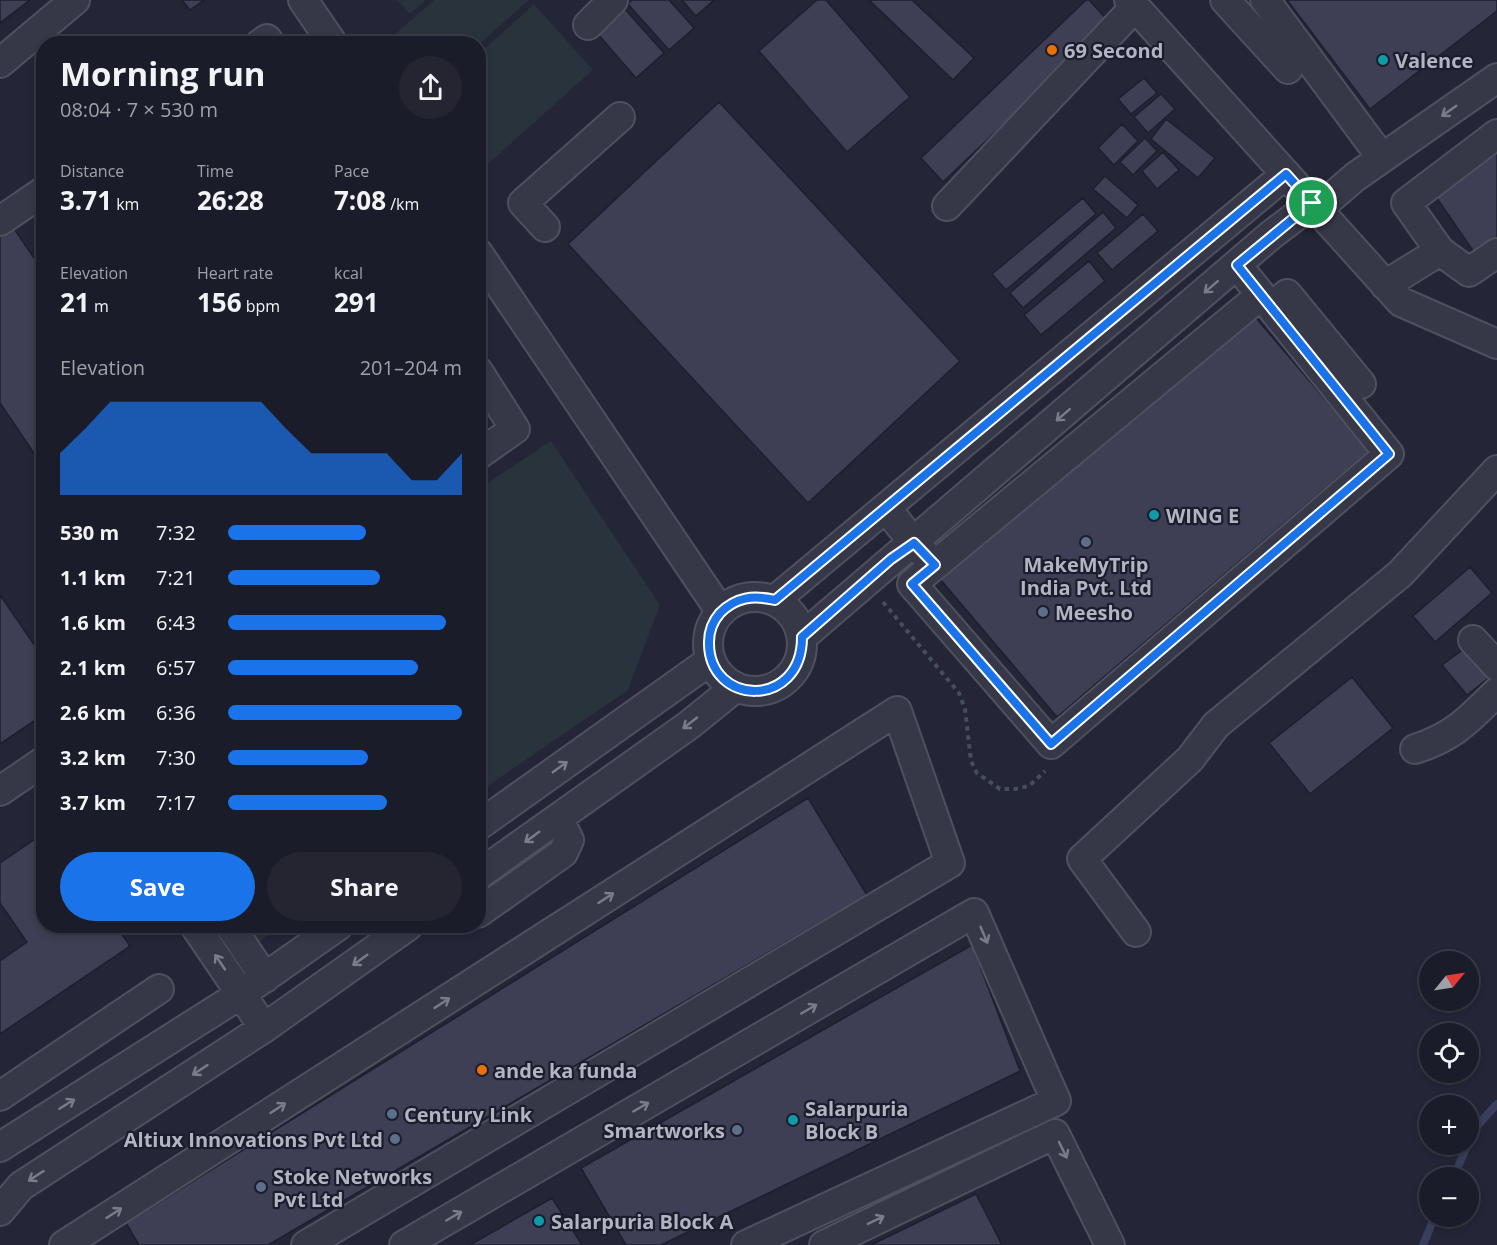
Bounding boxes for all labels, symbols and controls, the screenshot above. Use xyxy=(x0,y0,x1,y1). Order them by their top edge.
place label: 69 Second xyxy=(1064,37,1163,64)
marker: 69 Second xyxy=(1045,43,1059,57)
place label: Valence xyxy=(1395,47,1473,74)
text: Morning run xyxy=(60,51,266,96)
marker: Valence xyxy=(1376,53,1390,67)
button: share xyxy=(399,56,462,119)
text: 08:04 · 7 × 530 m xyxy=(60,96,218,123)
one-way arrow xyxy=(1441,105,1458,117)
text: Distance xyxy=(60,160,124,182)
text: Time xyxy=(197,160,234,182)
text: Pace xyxy=(334,160,369,182)
pin xyxy=(1286,177,1337,228)
text: 3.71 xyxy=(60,182,112,218)
text: 26:28 xyxy=(197,182,264,218)
text: 7:08 xyxy=(334,182,386,218)
icon: arrive xyxy=(1295,186,1328,219)
text: km xyxy=(112,193,139,215)
text: /km xyxy=(386,193,419,215)
text: Elevation xyxy=(60,262,128,284)
text: Heart rate xyxy=(197,262,273,284)
text: kcal xyxy=(334,262,363,284)
one-way arrow xyxy=(1204,280,1219,294)
text: 21 xyxy=(60,284,90,320)
text: 156 xyxy=(197,284,242,320)
text: 291 xyxy=(334,284,379,320)
text: m xyxy=(90,295,109,317)
text: bpm xyxy=(242,295,280,317)
text: Elevation xyxy=(60,354,145,381)
text: 201–204 m xyxy=(360,354,462,381)
one-way arrow xyxy=(1055,408,1071,421)
place label: WING E xyxy=(1166,502,1239,529)
marker: WING E xyxy=(1147,508,1161,522)
text: 530 m xyxy=(60,519,119,546)
text: 7:32 xyxy=(156,519,196,546)
marker: MakeMyTrip India Pvt. Ltd xyxy=(1079,535,1093,549)
place label: MakeMyTrip India Pvt. Ltd xyxy=(1020,551,1152,601)
text: 1.1 km xyxy=(60,564,126,591)
text: 7:21 xyxy=(156,564,196,591)
place label: Meesho xyxy=(1055,599,1133,626)
marker: Meesho xyxy=(1036,605,1050,619)
text: 1.6 km xyxy=(60,609,126,636)
text: 6:43 xyxy=(156,609,196,636)
text: 2.1 km xyxy=(60,654,126,681)
text: 6:57 xyxy=(156,654,196,681)
text: 2.6 km xyxy=(60,699,126,726)
text: 6:36 xyxy=(156,699,196,726)
one-way arrow xyxy=(682,717,698,730)
text: 3.2 km xyxy=(60,744,126,771)
text: 7:30 xyxy=(156,744,196,771)
one-way arrow xyxy=(552,761,568,773)
text: 3.7 km xyxy=(60,789,126,816)
text: 7:17 xyxy=(156,789,196,816)
one-way arrow xyxy=(524,831,540,843)
button: Save xyxy=(60,852,255,921)
button: Share xyxy=(267,852,462,921)
one-way arrow xyxy=(597,891,614,903)
one-way arrow xyxy=(979,926,991,944)
north arrow xyxy=(1419,951,1479,1011)
map controls xyxy=(1419,951,1479,1227)
one-way arrow xyxy=(353,953,369,966)
one-way arrow xyxy=(213,954,226,971)
one-way arrow xyxy=(433,997,450,1009)
one-way arrow xyxy=(800,1002,817,1014)
button: locate xyxy=(1419,1023,1479,1083)
place label: ande ka funda xyxy=(494,1057,637,1084)
marker: ande ka funda xyxy=(475,1063,489,1077)
one-way arrow xyxy=(192,1064,208,1076)
place label: Salarpuria Block B xyxy=(805,1095,908,1145)
button: + xyxy=(1419,1095,1479,1155)
one-way arrow xyxy=(58,1098,75,1110)
place label: Century Link xyxy=(404,1101,533,1128)
one-way arrow xyxy=(632,1101,649,1113)
one-way arrow xyxy=(269,1102,286,1114)
marker: Century Link xyxy=(385,1107,399,1121)
marker: Salarpuria Block B xyxy=(786,1113,800,1127)
place label: Smartworks xyxy=(604,1117,725,1144)
marker: Smartworks xyxy=(730,1123,744,1137)
place label: Altiux Innovations Pvt Ltd xyxy=(124,1126,383,1153)
marker: Altiux Innovations Pvt Ltd xyxy=(388,1132,402,1146)
one-way arrow xyxy=(1058,1140,1070,1158)
place label: Stoke Networks Pvt Ltd xyxy=(273,1163,432,1213)
button: − xyxy=(1419,1167,1479,1227)
one-way arrow xyxy=(28,1170,45,1182)
marker: Stoke Networks Pvt Ltd xyxy=(254,1180,268,1194)
one-way arrow xyxy=(105,1207,122,1220)
place label: Salarpuria Block A xyxy=(551,1208,733,1235)
one-way arrow xyxy=(445,1209,462,1221)
one-way arrow xyxy=(867,1213,885,1225)
marker: Salarpuria Block A xyxy=(532,1214,546,1228)

